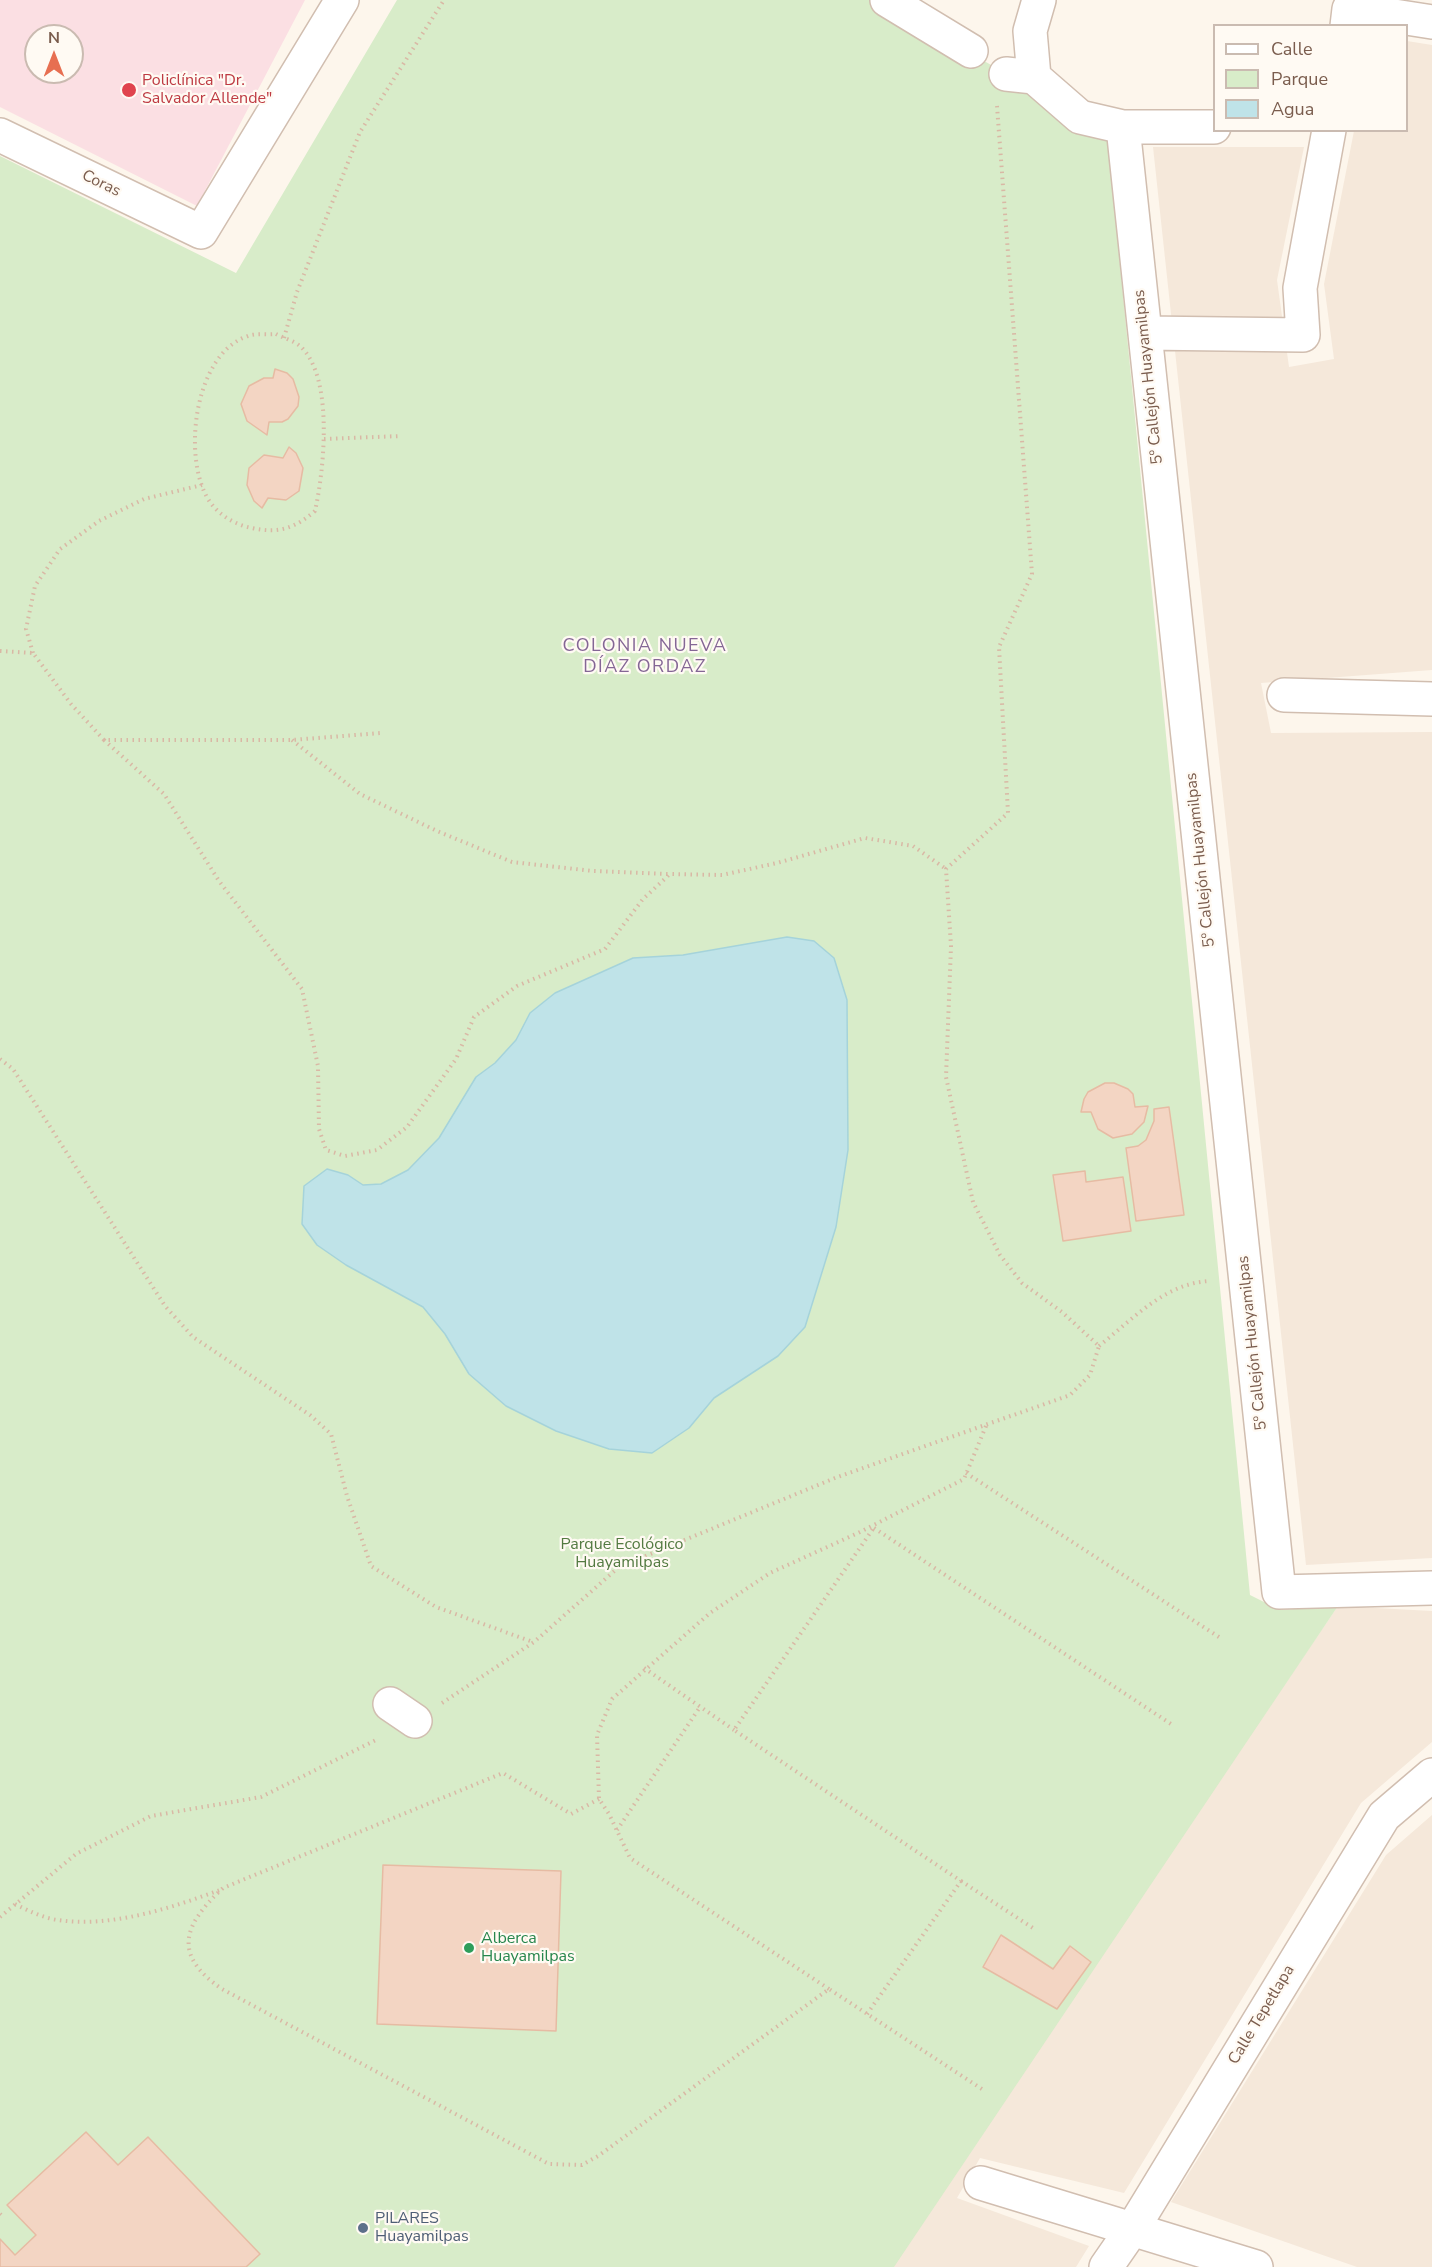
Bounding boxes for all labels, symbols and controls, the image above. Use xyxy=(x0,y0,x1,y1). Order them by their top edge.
north arrow xyxy=(24,24,84,84)
legend xyxy=(1213,24,1408,132)
text: N xyxy=(48,27,60,49)
text: Calle xyxy=(1271,37,1313,61)
text: Parque xyxy=(1271,67,1328,91)
place label: Policlínica "Dr. Salvador Allende" xyxy=(142,71,272,109)
marker: Policlínica "Dr. Salvador Allende" xyxy=(120,81,138,99)
text: Agua xyxy=(1271,97,1314,121)
street label: Coras xyxy=(78,166,124,202)
street label: 5º Callejón Huayamilpas xyxy=(1130,289,1168,465)
district label: COLONIA NUEVA DÍAZ ORDAZ xyxy=(563,636,727,678)
street label: 5º Callejón Huayamilpas xyxy=(1182,772,1220,948)
street label: 5º Callejón Huayamilpas xyxy=(1234,1255,1272,1431)
park label: Parque Ecológico Huayamilpas xyxy=(561,1535,683,1573)
place label: Alberca Huayamilpas xyxy=(481,1929,575,1967)
marker: Alberca Huayamilpas xyxy=(462,1941,476,1955)
street label: Calle Tepetlapa xyxy=(1225,1962,1299,2068)
place label: PILARES Huayamilpas xyxy=(375,2209,469,2247)
marker: PILARES Huayamilpas xyxy=(356,2221,370,2235)

